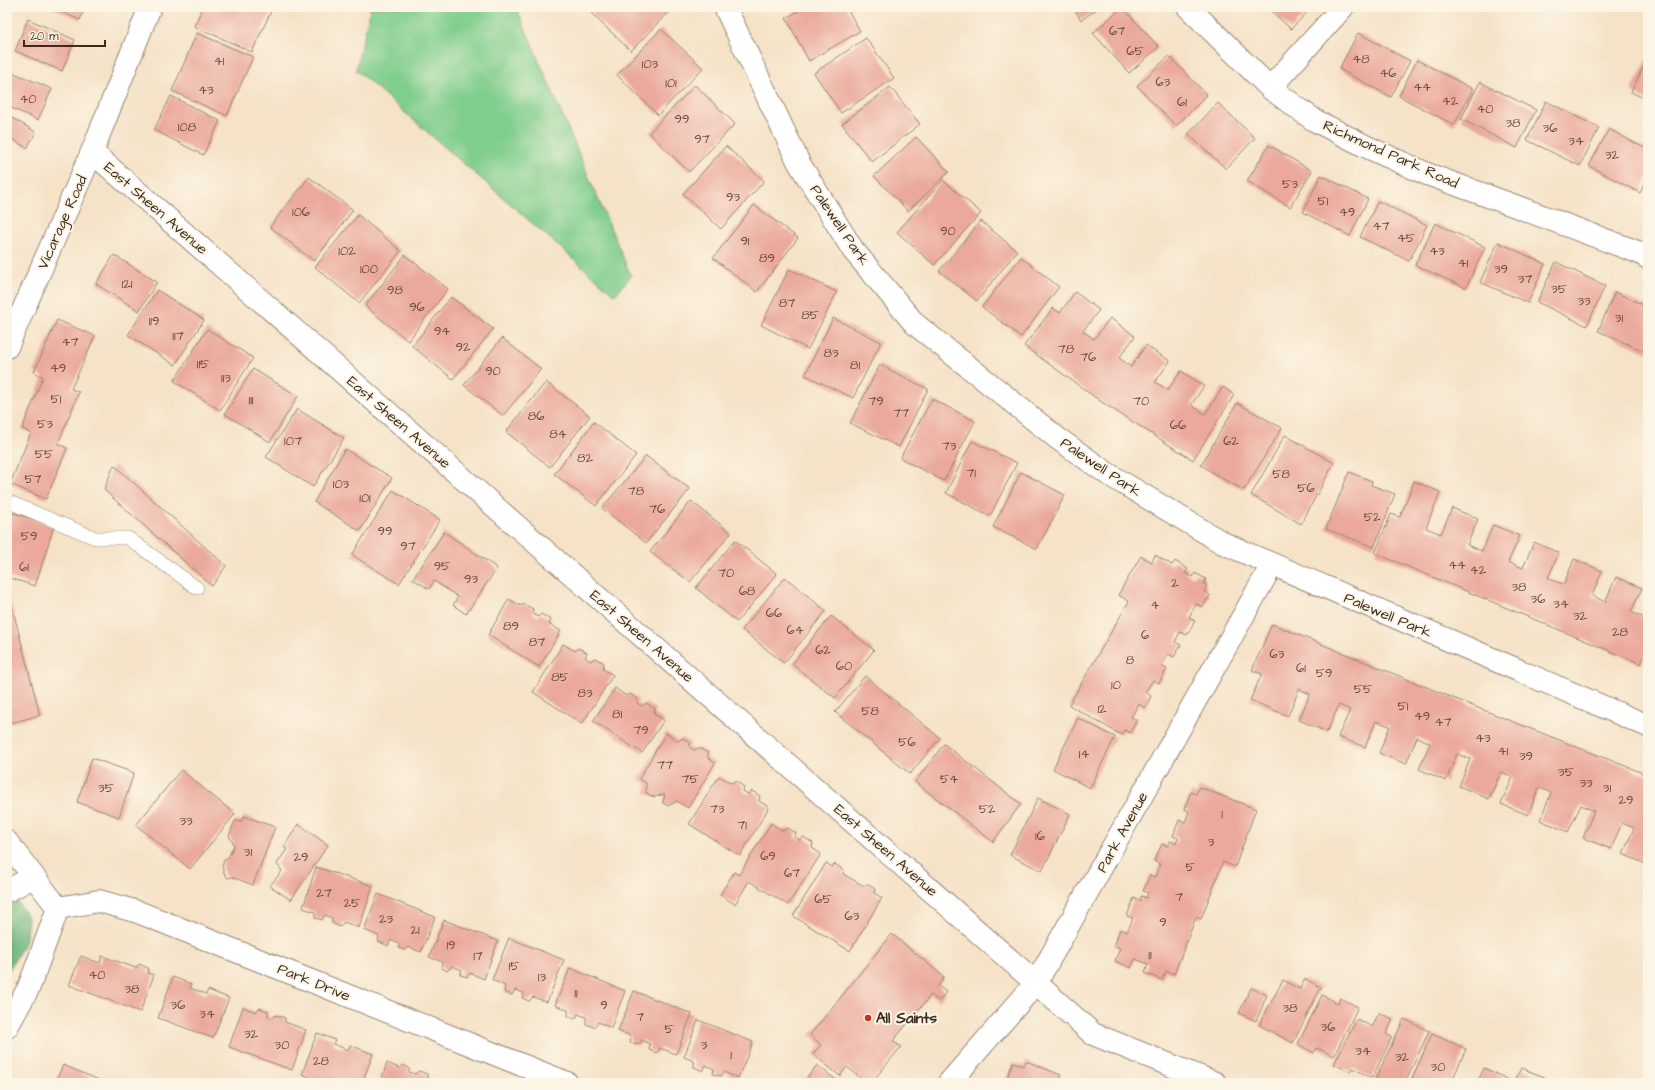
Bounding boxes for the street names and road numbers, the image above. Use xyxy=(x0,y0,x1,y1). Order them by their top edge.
street label: Richmond Park Road xyxy=(1320,115,1462,194)
street label: East Sheen Avenue xyxy=(99,157,212,259)
street label: Vicarage Road xyxy=(32,172,94,273)
street label: Palewell Park xyxy=(805,181,874,270)
street label: East Sheen Avenue xyxy=(342,371,455,473)
street label: Palewell Park xyxy=(1056,433,1145,502)
street label: East Sheen Avenue xyxy=(585,585,698,687)
street label: Palewell Park xyxy=(1341,588,1435,643)
street label: Park Avenue xyxy=(1092,788,1153,876)
street label: East Sheen Avenue xyxy=(829,799,942,901)
street label: Park Drive xyxy=(274,958,353,1007)

